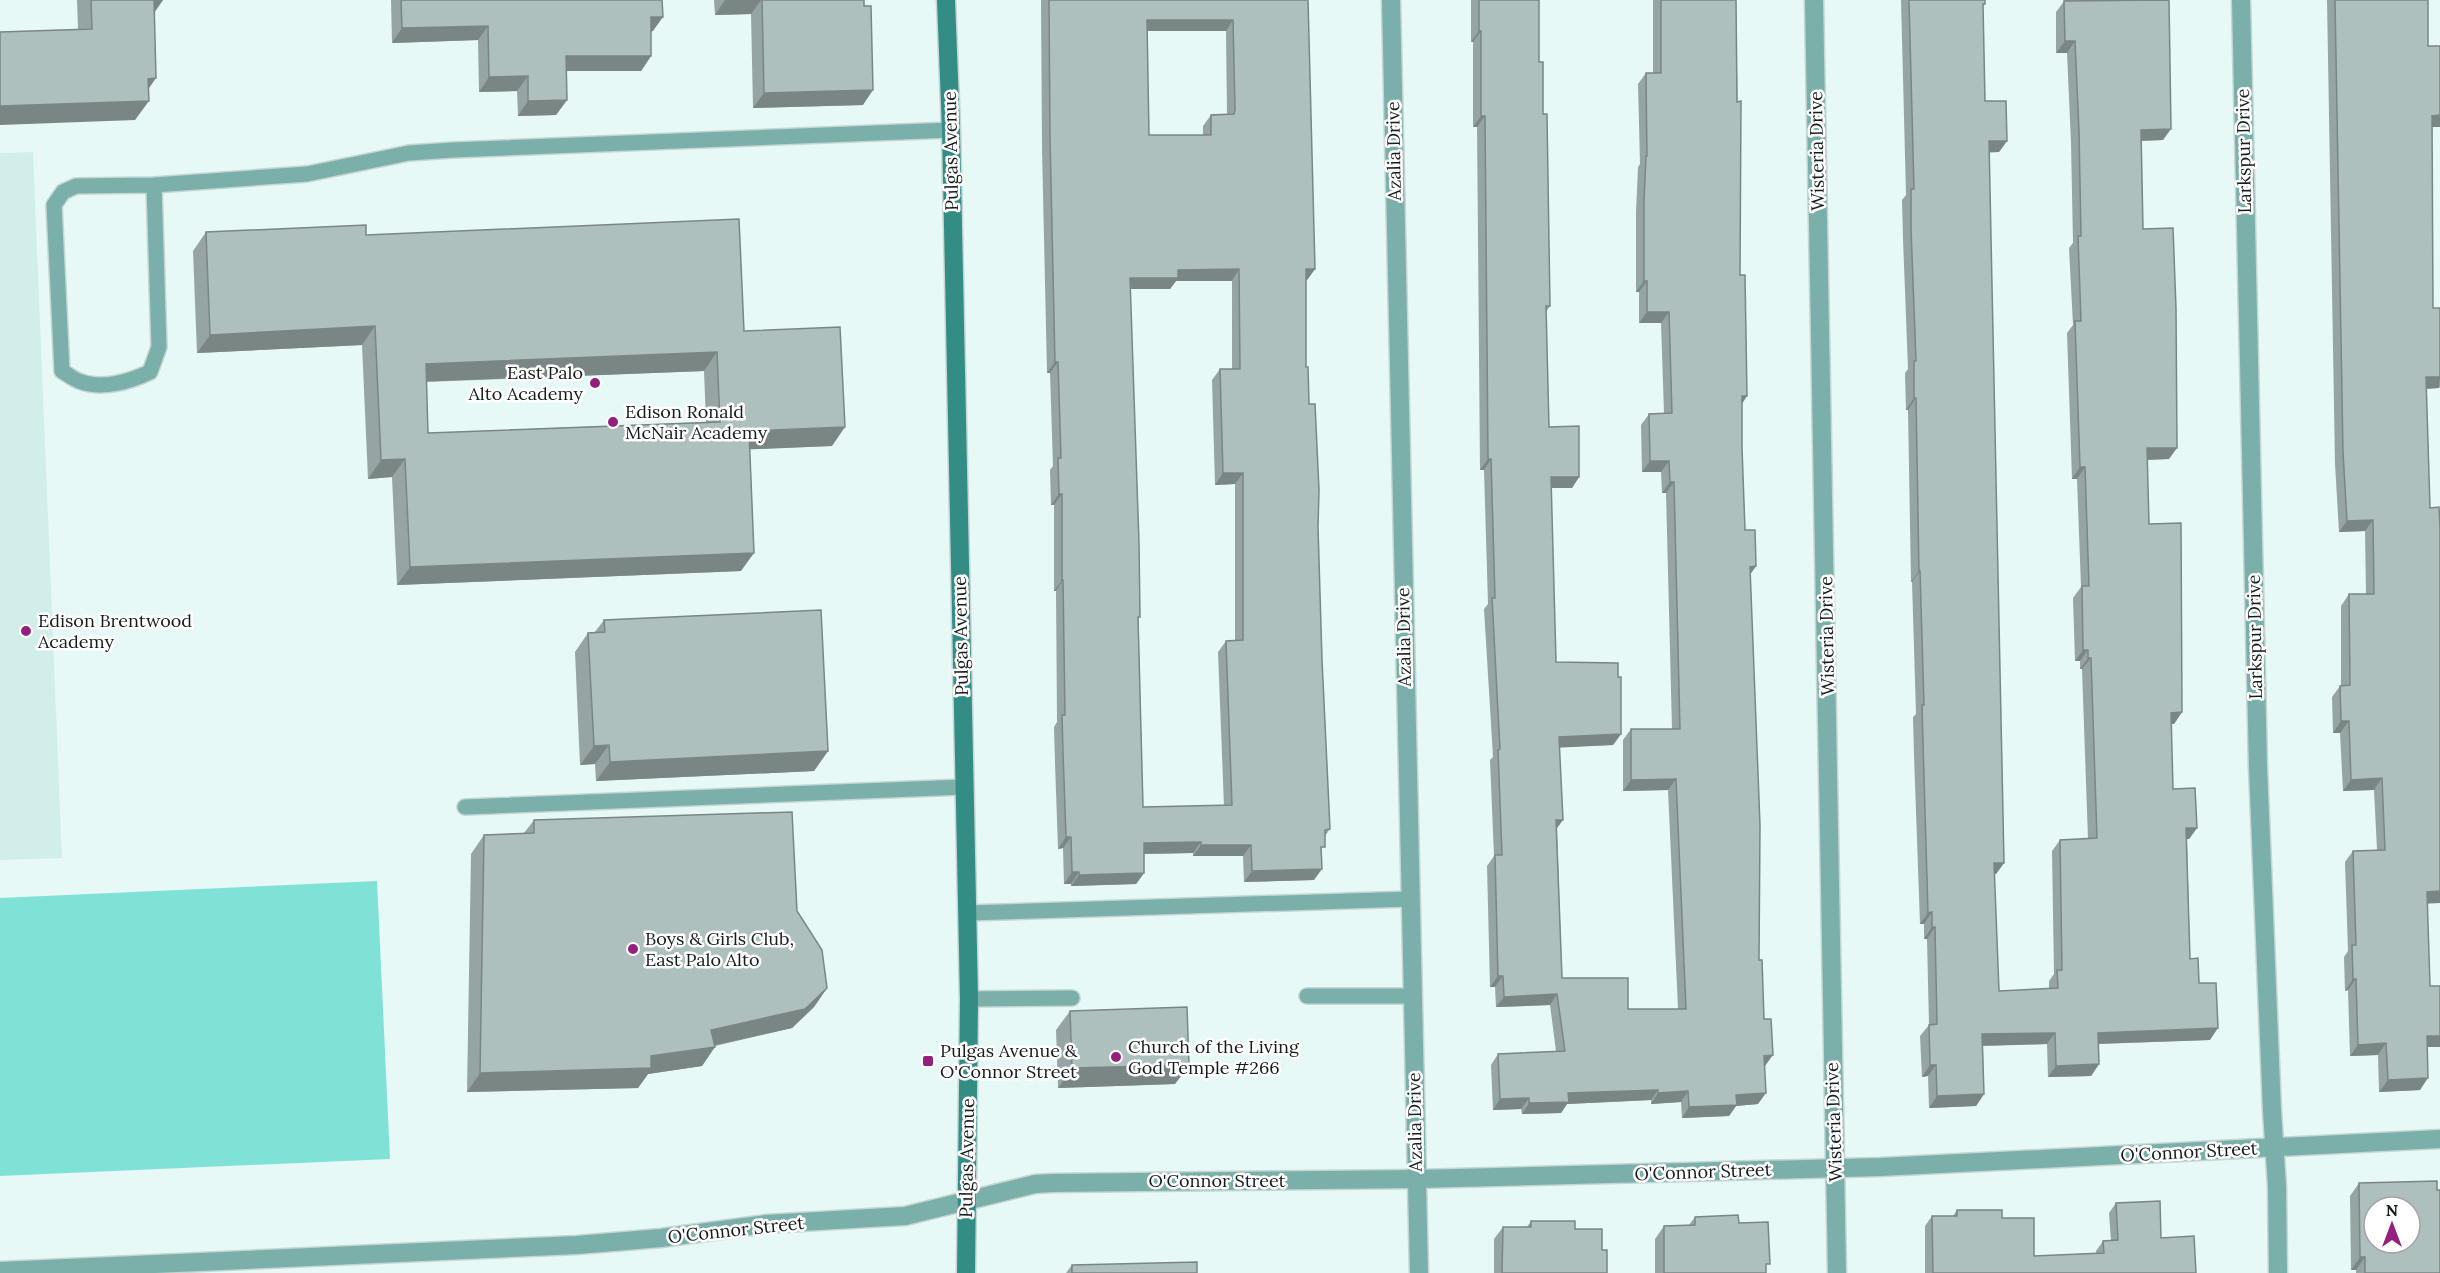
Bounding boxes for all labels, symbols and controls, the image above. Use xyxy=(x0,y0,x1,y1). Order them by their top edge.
street label: Larkspur Drive xyxy=(2231,88,2256,214)
street label: Pulgas Avenue xyxy=(938,91,963,211)
street label: Wisteria Drive xyxy=(1804,91,1829,211)
street label: Azalia Drive xyxy=(1381,101,1406,202)
place label: East Palo Alto Academy xyxy=(468,361,583,405)
marker: East Palo Alto Academy xyxy=(588,376,602,390)
place label: Edison Ronald McNair Academy xyxy=(625,400,768,444)
marker: Edison Ronald McNair Academy xyxy=(606,415,620,429)
street label: Larkspur Drive xyxy=(2242,574,2267,700)
street label: Pulgas Avenue xyxy=(948,576,973,696)
street label: Wisteria Drive xyxy=(1814,576,1839,696)
street label: Azalia Drive xyxy=(1391,587,1416,688)
place label: Edison Brentwood Academy xyxy=(37,609,192,653)
marker: Edison Brentwood Academy xyxy=(19,624,33,638)
place label: Boys & Girls Club, East Palo Alto xyxy=(645,927,794,971)
marker: Boys & Girls Club, East Palo Alto xyxy=(626,942,640,956)
place label: Church of the Living God Temple #266 xyxy=(1128,1035,1300,1079)
place label: Pulgas Avenue & O'Connor Street xyxy=(940,1039,1078,1083)
marker: Church of the Living God Temple #266 xyxy=(1109,1050,1123,1064)
marker: Pulgas Avenue & O'Connor Street xyxy=(921,1054,935,1068)
street label: Wisteria Drive xyxy=(1820,1062,1847,1182)
street label: Azalia Drive xyxy=(1402,1072,1427,1173)
street label: Pulgas Avenue xyxy=(954,1098,979,1218)
street label: O'Connor Street xyxy=(2120,1136,2258,1167)
street label: O'Connor Street xyxy=(1634,1158,1772,1185)
street label: O'Connor Street xyxy=(1148,1169,1286,1192)
north arrow xyxy=(2362,1195,2422,1255)
text: N xyxy=(2386,1200,2398,1220)
street label: O'Connor Street xyxy=(667,1211,805,1248)

